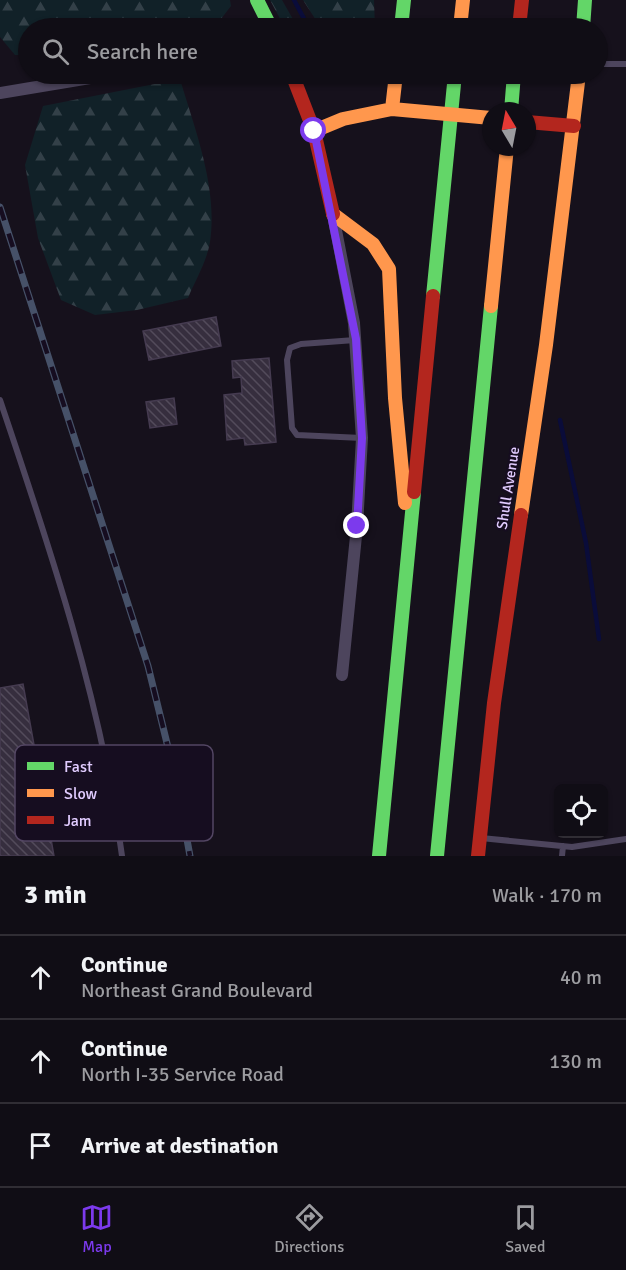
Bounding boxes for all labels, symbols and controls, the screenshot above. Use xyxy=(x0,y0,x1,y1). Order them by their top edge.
search box xyxy=(18,18,608,84)
icon: search xyxy=(39,35,72,68)
text: Search here xyxy=(87,38,198,65)
north arrow xyxy=(482,102,536,156)
route start xyxy=(300,117,326,143)
street label: Shull Avenue xyxy=(493,445,523,531)
route end xyxy=(343,512,369,538)
legend xyxy=(15,745,213,841)
text: Fast xyxy=(64,757,93,777)
text: Slow xyxy=(64,784,98,804)
map controls xyxy=(554,784,608,838)
button: locate xyxy=(554,784,608,838)
text: Jam xyxy=(64,811,92,831)
text: 3 min xyxy=(24,879,87,911)
text: Walk · 170 m xyxy=(492,883,602,908)
text: Continue xyxy=(81,951,168,978)
icon: ahead xyxy=(24,961,57,994)
text: 40 m xyxy=(560,965,602,990)
text: Northeast Grand Boulevard xyxy=(81,978,313,1003)
text: Continue xyxy=(81,1035,168,1062)
icon: ahead xyxy=(24,1045,57,1078)
text: 130 m xyxy=(549,1049,602,1074)
text: North I-35 Service Road xyxy=(81,1062,284,1087)
icon: arrive xyxy=(24,1129,57,1162)
text: Arrive at destination xyxy=(81,1132,278,1159)
tab: Map xyxy=(80,1201,113,1257)
tab: Directions xyxy=(274,1201,344,1257)
tab: Saved xyxy=(505,1201,546,1257)

